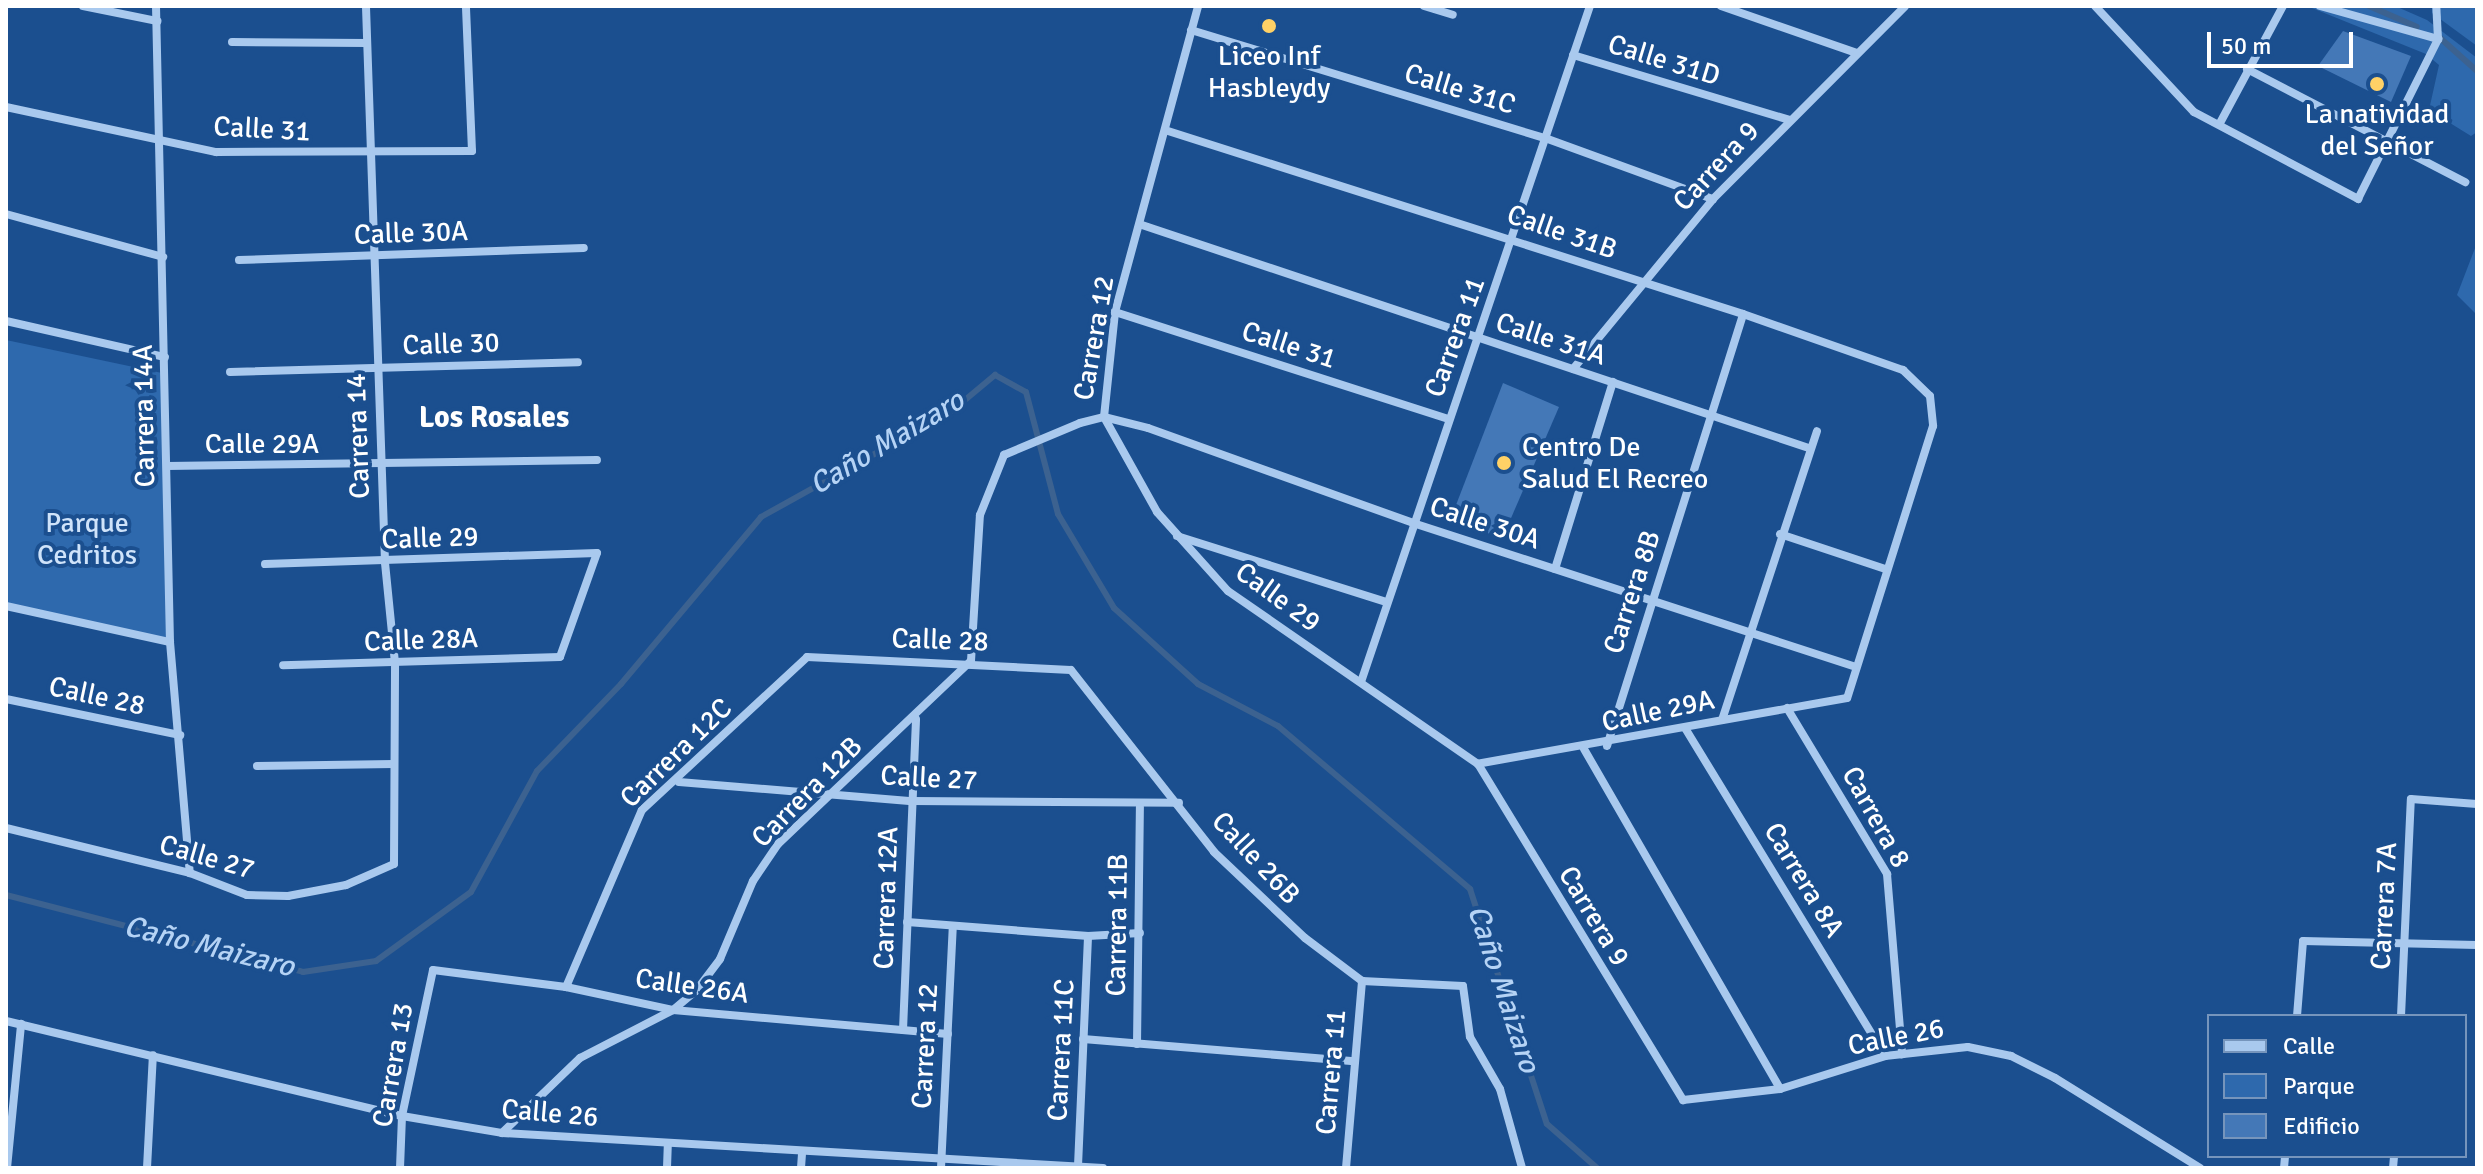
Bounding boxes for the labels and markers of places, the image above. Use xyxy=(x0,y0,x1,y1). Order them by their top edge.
marker: Liceo Inf Hasbleydy xyxy=(1260,17,1278,35)
place label: Liceo Inf Hasbleydy xyxy=(1208,39,1330,105)
marker: La natividad del Señor xyxy=(2368,75,2386,93)
place label: La natividad del Señor xyxy=(2305,97,2449,163)
place label: Centro De Salud El Recreo xyxy=(1522,430,1708,496)
marker: Centro De Salud El Recreo xyxy=(1493,452,1515,474)

